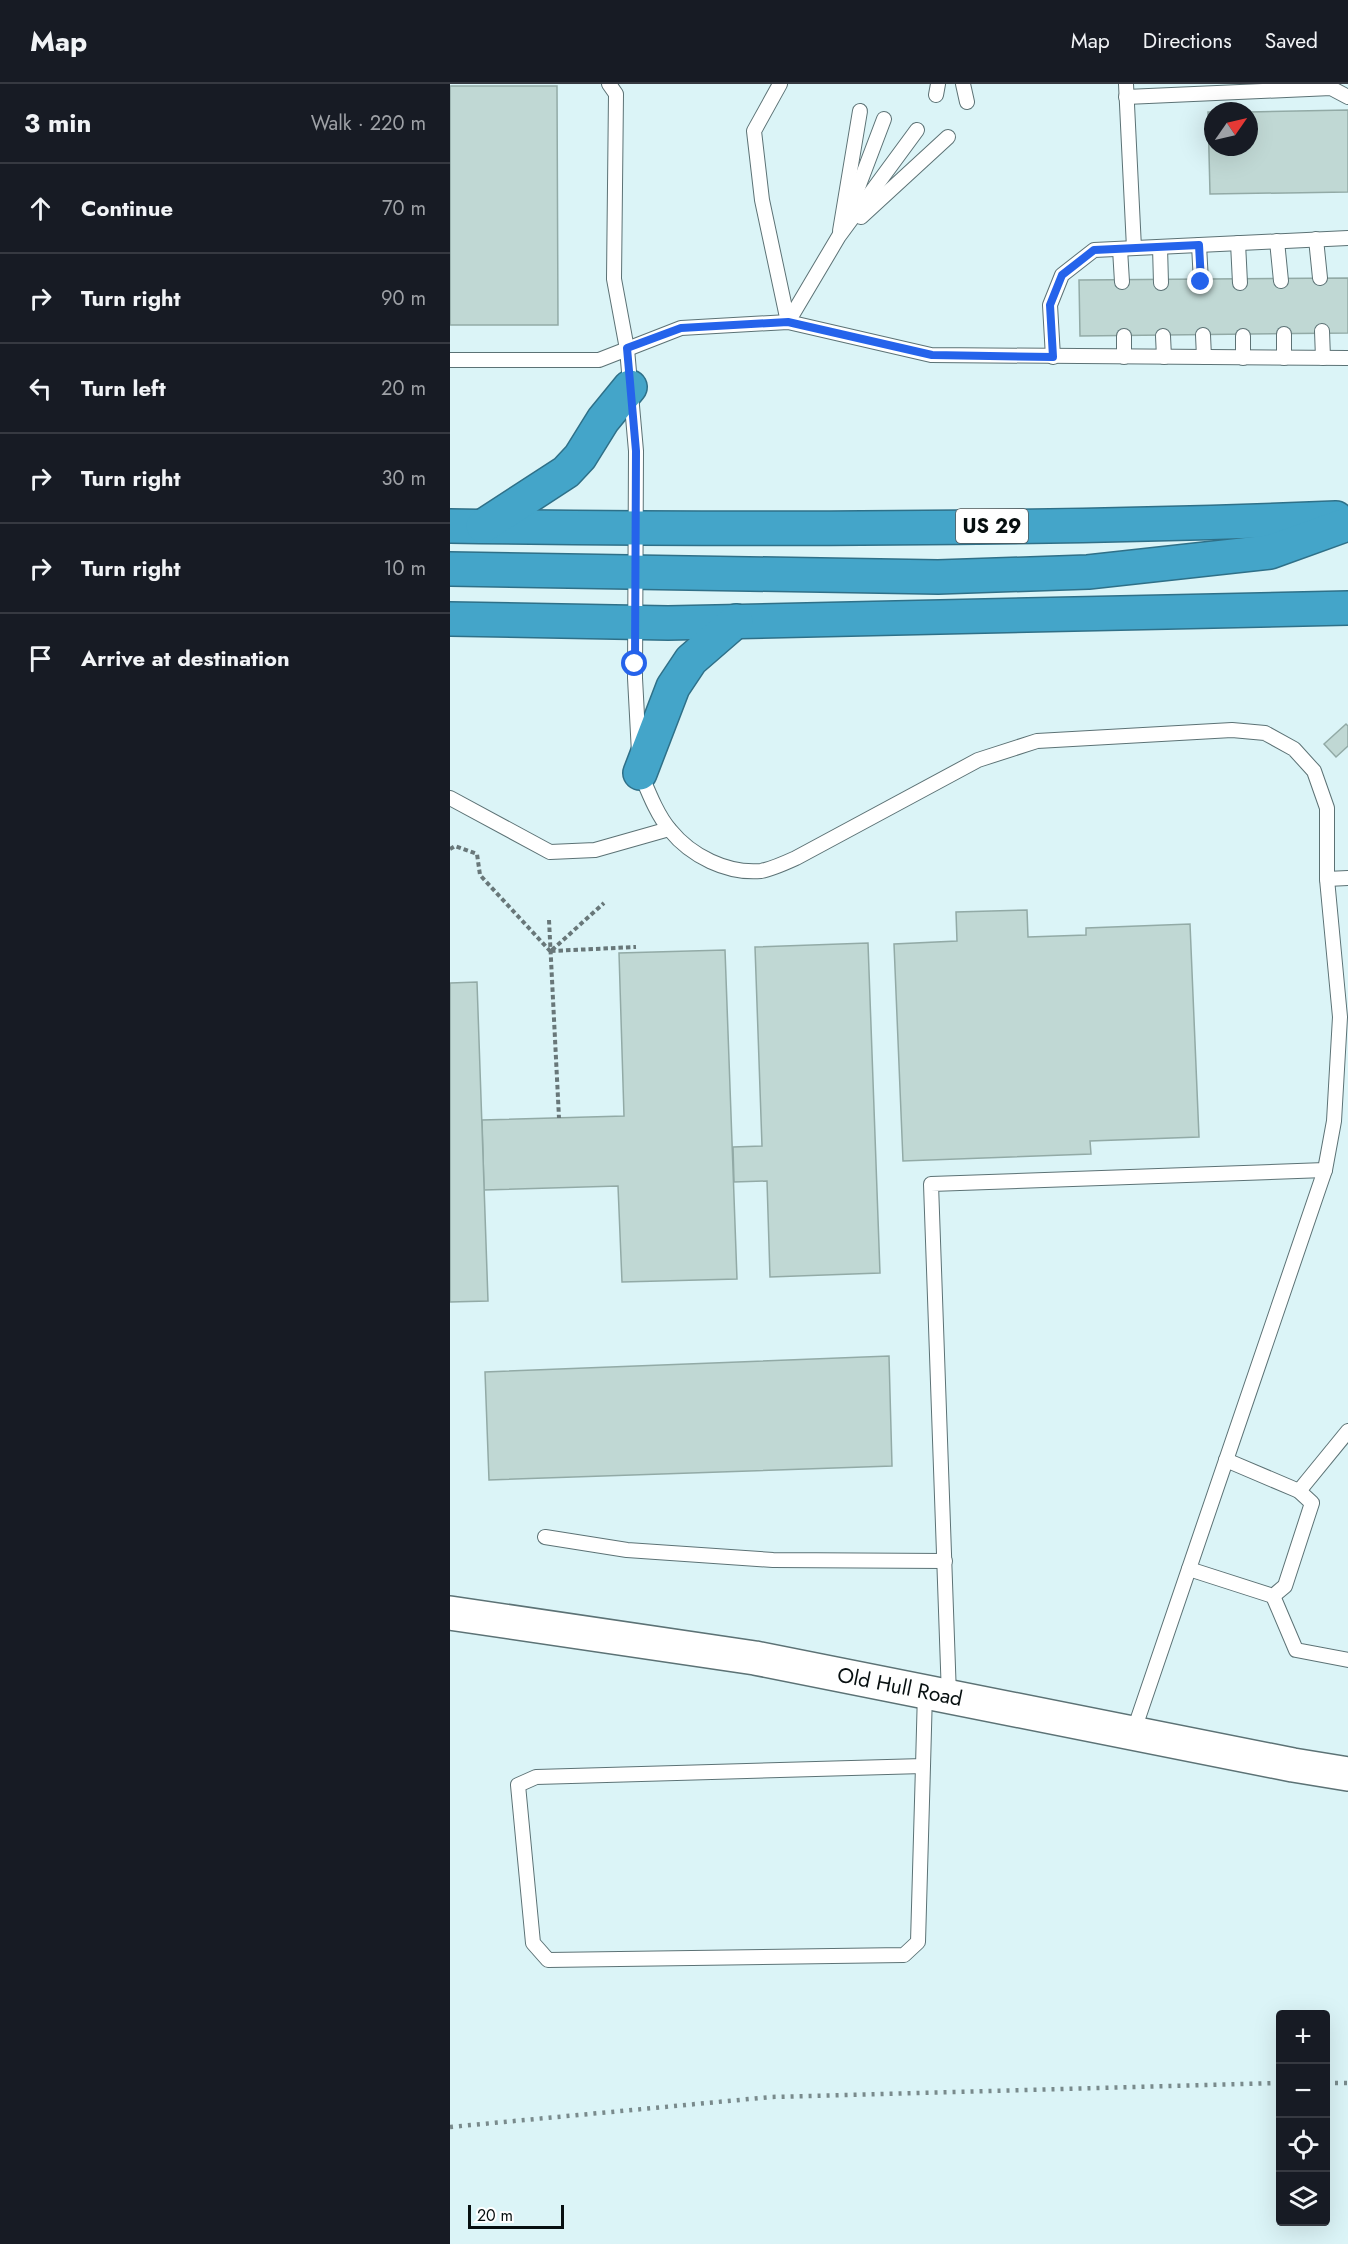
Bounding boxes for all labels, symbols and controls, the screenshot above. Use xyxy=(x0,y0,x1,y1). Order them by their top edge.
text: Map xyxy=(30,21,87,62)
text: Map xyxy=(1071,26,1110,56)
text: Directions xyxy=(1143,26,1232,56)
text: Saved xyxy=(1265,26,1318,56)
north arrow xyxy=(1204,102,1258,156)
text: 3 min xyxy=(24,104,91,142)
text: Walk · 220 m xyxy=(311,109,426,138)
icon: ahead xyxy=(24,192,57,225)
text: Continue xyxy=(81,192,173,224)
text: 70 m xyxy=(382,194,426,223)
route end xyxy=(1187,268,1213,294)
icon: right xyxy=(24,282,57,315)
text: Turn right xyxy=(81,282,181,314)
text: 90 m xyxy=(381,284,426,313)
icon: left xyxy=(24,372,57,405)
text: Turn left xyxy=(81,372,166,404)
text: 20 m xyxy=(381,374,426,403)
icon: right xyxy=(24,462,57,495)
text: Turn right xyxy=(81,462,181,494)
text: 30 m xyxy=(381,464,426,493)
road number: US 29 xyxy=(956,509,1028,543)
icon: right xyxy=(24,552,57,585)
text: Turn right xyxy=(81,552,181,584)
text: 10 m xyxy=(383,554,426,583)
icon: arrive xyxy=(24,642,57,675)
text: Arrive at destination xyxy=(81,642,290,674)
route start xyxy=(621,650,647,676)
street label: Old Hull Road xyxy=(835,1660,965,1714)
map controls xyxy=(1276,2010,1330,2226)
button: + xyxy=(1276,2010,1330,2064)
button: − xyxy=(1276,2064,1330,2118)
button: locate xyxy=(1276,2118,1330,2172)
button: layers xyxy=(1276,2172,1330,2226)
scale bar xyxy=(468,2202,564,2230)
text: 20 m xyxy=(477,2204,513,2227)

